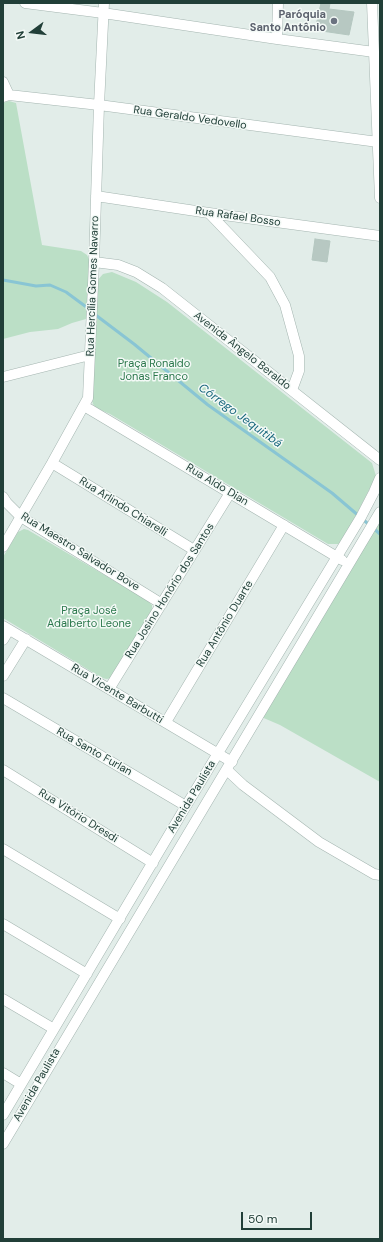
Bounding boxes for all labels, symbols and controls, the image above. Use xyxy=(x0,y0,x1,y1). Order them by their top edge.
place label: Paróquia Santo Antônio xyxy=(250,8,326,34)
north arrow xyxy=(12,12,52,52)
marker: Paróquia Santo Antônio xyxy=(329,16,339,26)
text: N xyxy=(13,29,28,41)
street label: Rua Geraldo Vedovello xyxy=(132,104,248,132)
street label: Rua Rafael Bosso xyxy=(195,204,281,230)
street label: Rua Hercília Gomes Navarro xyxy=(84,215,102,357)
street label: Avenida Ângelo Beraldo xyxy=(191,309,293,393)
park label: Praça Ronaldo Jonas Franco xyxy=(118,357,190,383)
water label: Córrego Jequitibá xyxy=(195,381,285,451)
street label: Rua Aldo Dian xyxy=(183,461,251,509)
street label: Rua Arlindo Chiarelli xyxy=(77,475,169,539)
street label: Rua Maestro Salvador Bove xyxy=(18,510,142,594)
street label: Rua Josino Honório dos Santos xyxy=(123,521,217,661)
street label: Rua Antônio Duarte xyxy=(194,578,256,670)
park label: Praça José Adalberto Leone xyxy=(47,604,131,630)
street label: Rua Vicente Barbutti xyxy=(69,661,165,727)
street label: Rua Santo Furlan xyxy=(54,725,134,779)
street label: Avenida Paulista xyxy=(165,758,219,836)
street label: Rua Vitório Dresdi xyxy=(36,786,120,846)
street label: Avenida Paulista xyxy=(11,1046,63,1124)
scale bar xyxy=(243,1204,314,1230)
text: 50 m xyxy=(248,1211,277,1227)

